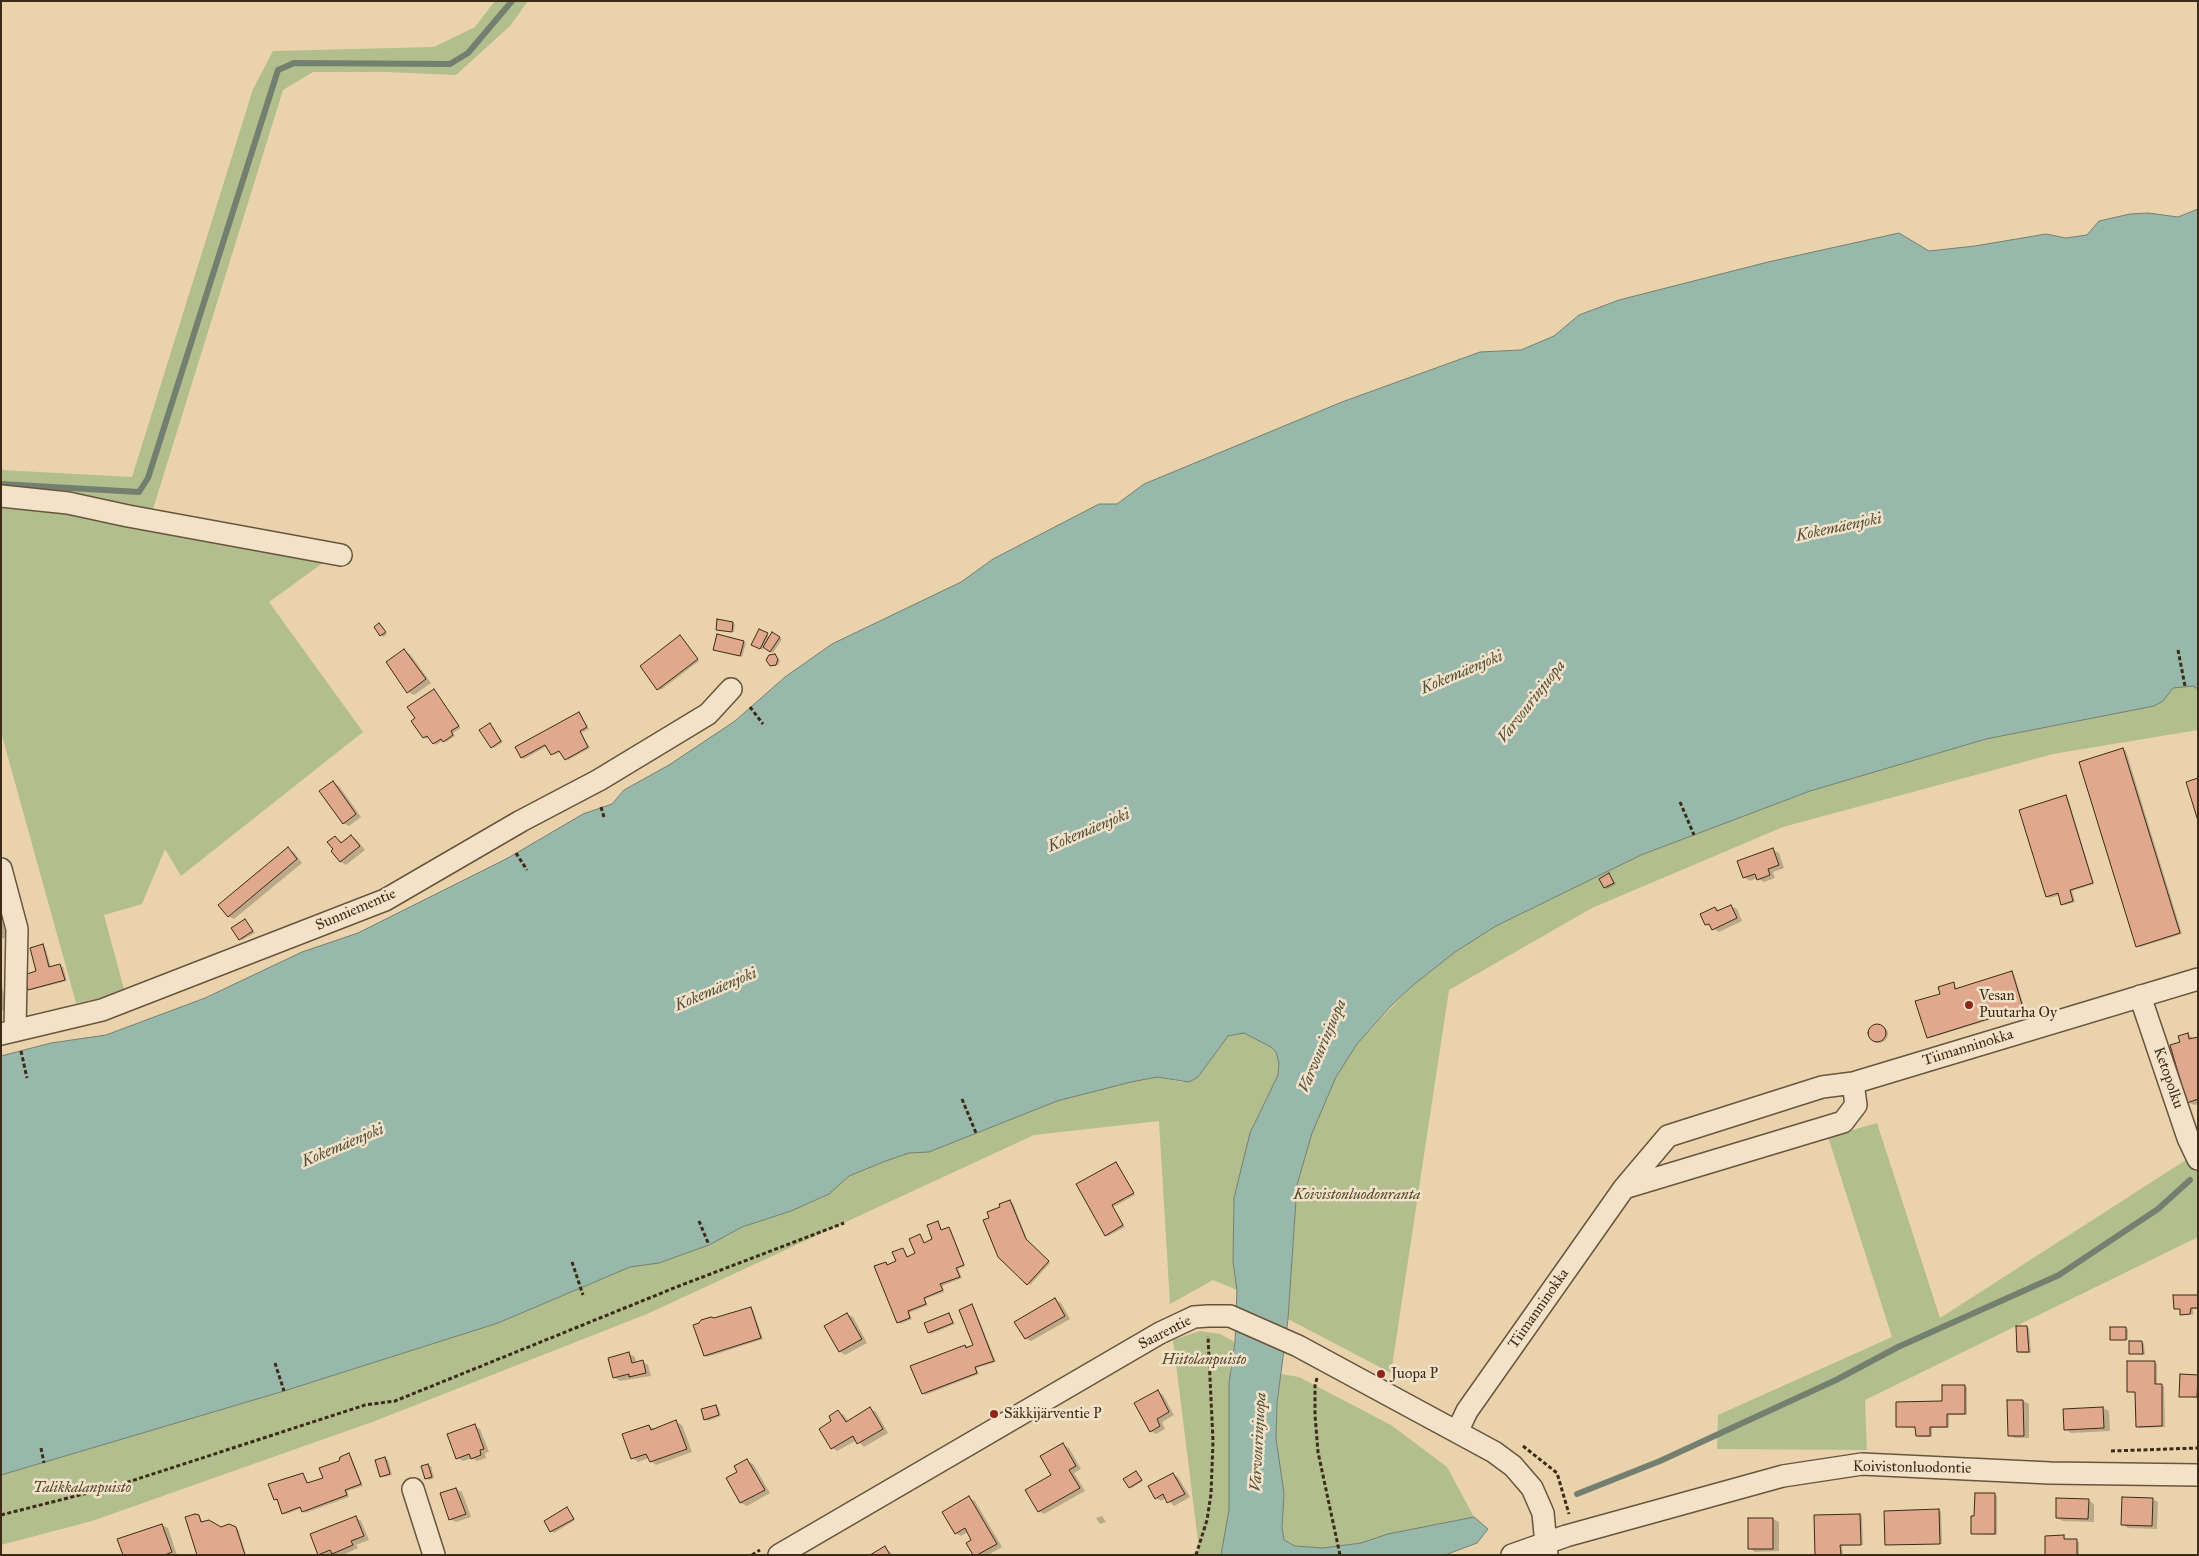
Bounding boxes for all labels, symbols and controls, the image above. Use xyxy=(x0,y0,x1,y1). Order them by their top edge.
water label: Kokemäenjoki xyxy=(1794,510,1884,546)
water label: Kokemäenjoki xyxy=(1418,647,1506,699)
water label: Varvourinjuopa xyxy=(1494,657,1570,747)
water label: Kokemäenjoki xyxy=(1045,805,1133,857)
street label: Sunniementie xyxy=(313,885,399,935)
water label: Kokemäenjoki xyxy=(672,964,760,1016)
place label: Vesan Puutarha Oy xyxy=(1979,987,2057,1022)
water label: Varvourinjuopa xyxy=(1295,997,1351,1095)
marker: Vesan Puutarha Oy xyxy=(1963,999,1975,1011)
street label: Tiimanninokka xyxy=(1921,1026,2015,1070)
street label: Ketopolku xyxy=(2149,1045,2187,1111)
water label: Kokemäenjoki xyxy=(299,1120,387,1172)
park label: Koivistonluodonranta xyxy=(1294,1186,1420,1204)
street label: Tiimanninokka xyxy=(1505,1265,1573,1353)
street label: Saarentie xyxy=(1136,1312,1194,1354)
park label: Hiitolanpuisto xyxy=(1162,1351,1246,1369)
place label: Juopa P xyxy=(1391,1365,1438,1383)
marker: Juopa P xyxy=(1375,1368,1387,1380)
water label: Varvourinjuopa xyxy=(1247,1392,1271,1492)
place label: Säkkijärventie P xyxy=(1004,1405,1102,1423)
marker: Säkkijärventie P xyxy=(988,1408,1000,1420)
street label: Koivistonluodontie xyxy=(1853,1458,1971,1478)
park label: Talikkalanpuisto xyxy=(33,1479,131,1497)

